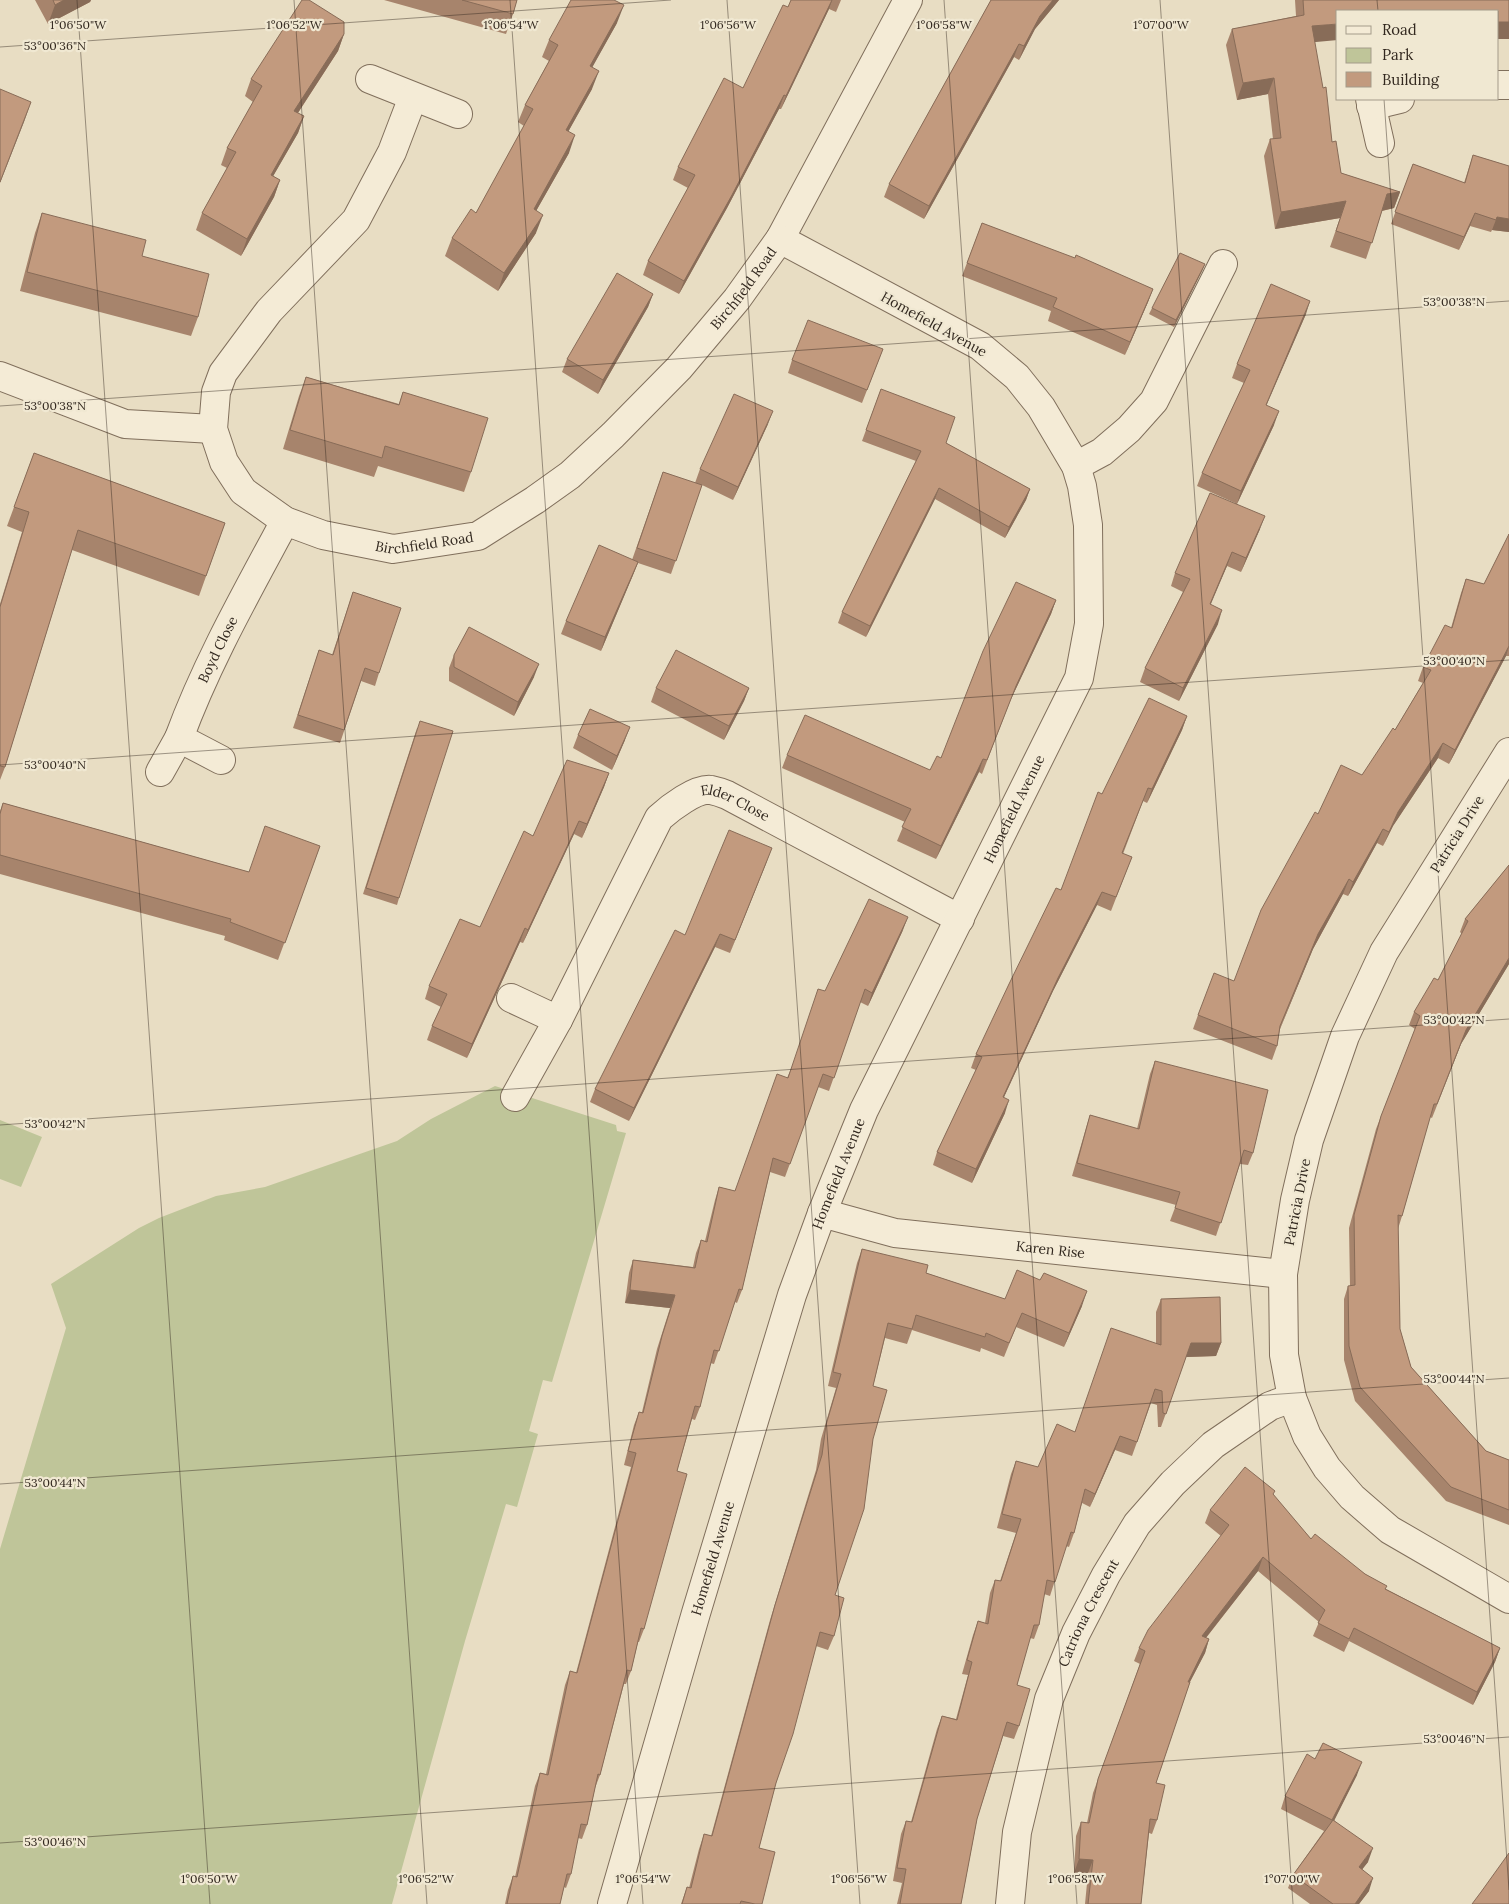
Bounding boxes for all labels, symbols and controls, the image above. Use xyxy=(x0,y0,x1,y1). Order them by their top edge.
legend xyxy=(1336,10,1499,100)
text: 1°06'50"W xyxy=(50,17,107,32)
text: 1°06'52"W xyxy=(266,17,323,32)
text: 1°06'54"W xyxy=(483,17,540,32)
text: 1°06'56"W xyxy=(700,17,757,32)
text: 1°06'58"W xyxy=(916,17,973,32)
text: 1°07'00"W xyxy=(1133,17,1190,32)
text: Road xyxy=(1382,20,1417,39)
text: 53°00'36"N xyxy=(24,38,86,53)
text: Park xyxy=(1382,45,1413,64)
text: Building xyxy=(1382,70,1440,89)
street label: Birchfield Road xyxy=(706,243,780,333)
street label: Homefield Avenue xyxy=(878,287,991,361)
text: 53°00'38"N xyxy=(1423,294,1485,309)
text: 53°00'38"N xyxy=(24,398,86,413)
street label: Birchfield Road xyxy=(374,528,475,558)
street label: Boyd Close xyxy=(194,613,242,686)
text: 53°00'40"N xyxy=(1423,653,1485,668)
street label: Homefield Avenue xyxy=(979,751,1049,866)
text: 53°00'40"N xyxy=(24,757,86,772)
street label: Elder Close xyxy=(699,781,773,825)
street label: Patricia Drive xyxy=(1426,791,1488,876)
text: 53°00'42"N xyxy=(1423,1012,1485,1027)
street label: Homefield Avenue xyxy=(808,1115,869,1232)
text: 53°00'42"N xyxy=(24,1116,86,1131)
street label: Patricia Drive xyxy=(1280,1157,1314,1247)
street label: Karen Rise xyxy=(1015,1237,1086,1262)
text: 53°00'44"N xyxy=(1423,1371,1485,1386)
text: 53°00'44"N xyxy=(24,1475,86,1490)
street label: Homefield Avenue xyxy=(687,1499,738,1618)
street label: Catriona Crescent xyxy=(1054,1555,1123,1669)
text: 53°00'46"N xyxy=(1423,1731,1485,1746)
text: 53°00'46"N xyxy=(24,1834,86,1849)
text: 1°06'50"W xyxy=(181,1871,238,1886)
text: 1°06'52"W xyxy=(398,1871,455,1886)
text: 1°06'54"W xyxy=(615,1871,672,1886)
text: 1°06'56"W xyxy=(831,1871,888,1886)
text: 1°06'58"W xyxy=(1048,1871,1105,1886)
text: 1°07'00"W xyxy=(1264,1871,1321,1886)

